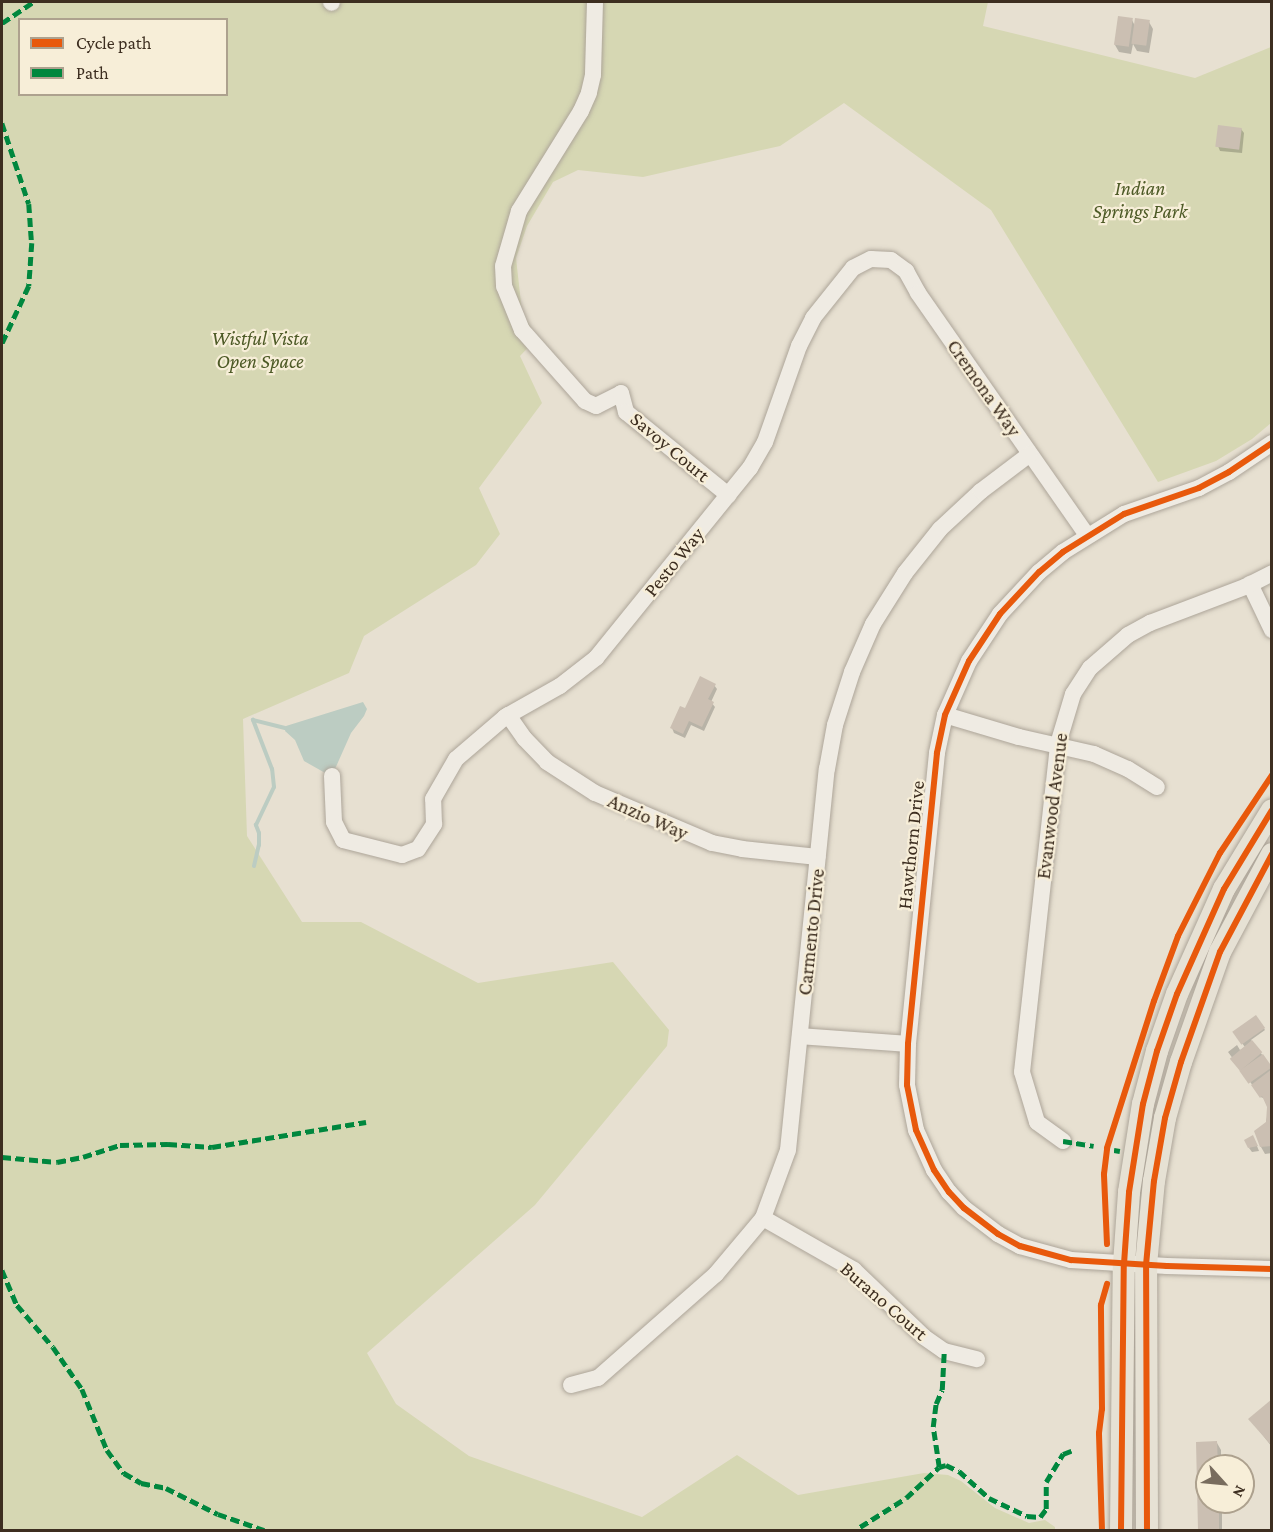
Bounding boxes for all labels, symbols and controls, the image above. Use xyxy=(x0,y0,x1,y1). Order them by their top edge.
legend xyxy=(18,18,228,96)
text: Cycle path xyxy=(76,33,151,53)
text: Path xyxy=(76,63,109,83)
park label: Indian Springs Park xyxy=(1093,177,1187,224)
park label: Wistful Vista Open Space xyxy=(211,327,309,374)
street label: Cremona Way xyxy=(942,335,1026,441)
street label: Savoy Court xyxy=(625,407,715,487)
street label: Pesto Way xyxy=(639,522,709,602)
street label: Evanwood Avenue xyxy=(1031,732,1073,880)
street label: Hawthorn Drive xyxy=(892,779,930,911)
street label: Anzio Way xyxy=(604,789,692,845)
street label: Carmento Drive xyxy=(792,867,830,997)
street label: Burano Court xyxy=(835,1257,933,1345)
north arrow xyxy=(1195,1454,1255,1514)
text: N xyxy=(1230,1483,1250,1500)

